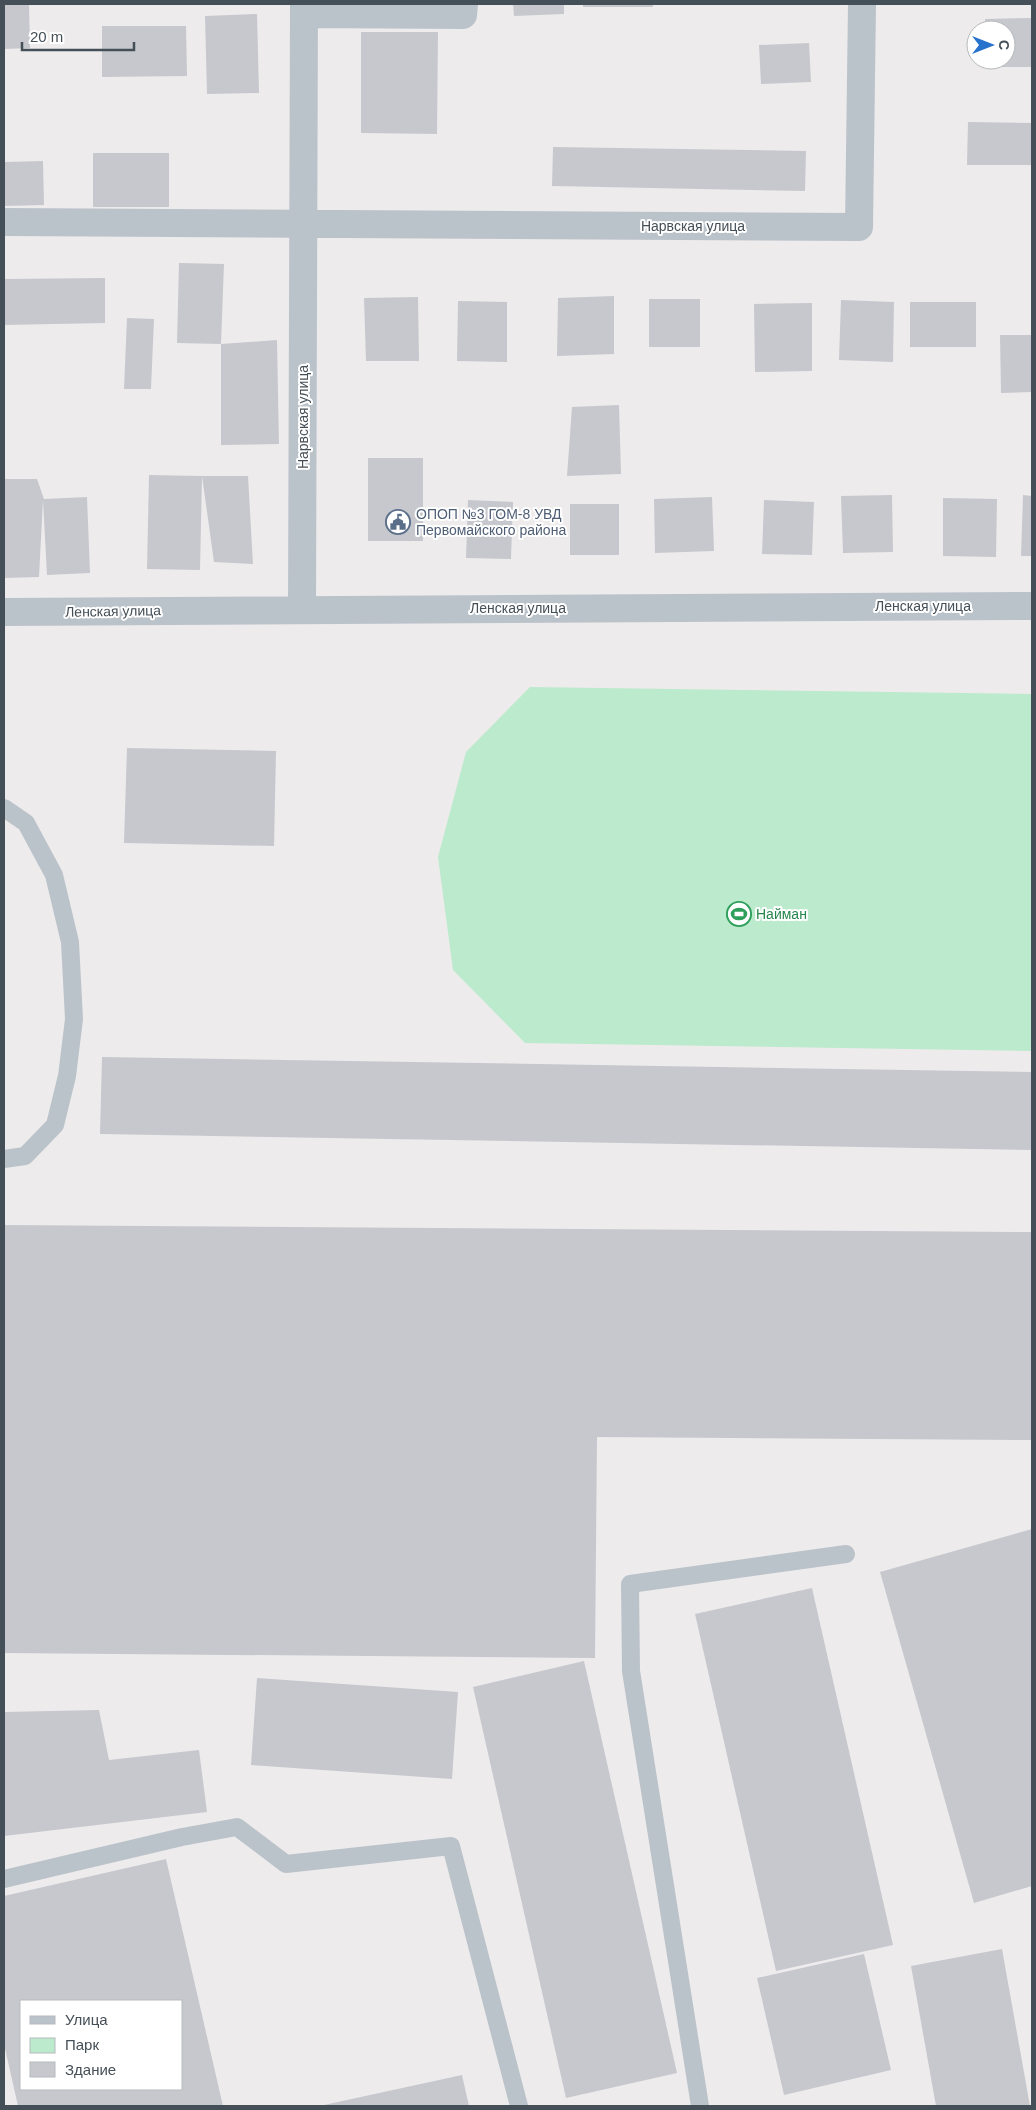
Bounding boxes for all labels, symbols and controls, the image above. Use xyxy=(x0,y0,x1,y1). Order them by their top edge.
scale bar xyxy=(22,20,135,52)
north arrow xyxy=(966,20,1016,70)
text: 20 m xyxy=(30,28,63,45)
text: С xyxy=(996,40,1012,50)
street label: Нарвская улица xyxy=(641,218,745,234)
street label: Нарвская улица xyxy=(295,365,311,469)
place label: ОПОП №3 ГОМ-8 УВД Первомайского района xyxy=(416,506,566,538)
public building icon: ОПОП №3 ГОМ-8 УВД Первомайского района xyxy=(385,509,411,535)
street label: Ленская улица xyxy=(875,598,971,614)
street label: Ленская улица xyxy=(470,600,566,616)
street label: Ленская улица xyxy=(65,602,161,620)
sports icon: Найман xyxy=(726,901,752,927)
place label: Найман xyxy=(756,906,807,922)
legend xyxy=(20,2000,182,2090)
text: Улица xyxy=(65,2011,108,2028)
text: Парк xyxy=(65,2036,99,2053)
text: Здание xyxy=(65,2061,116,2078)

